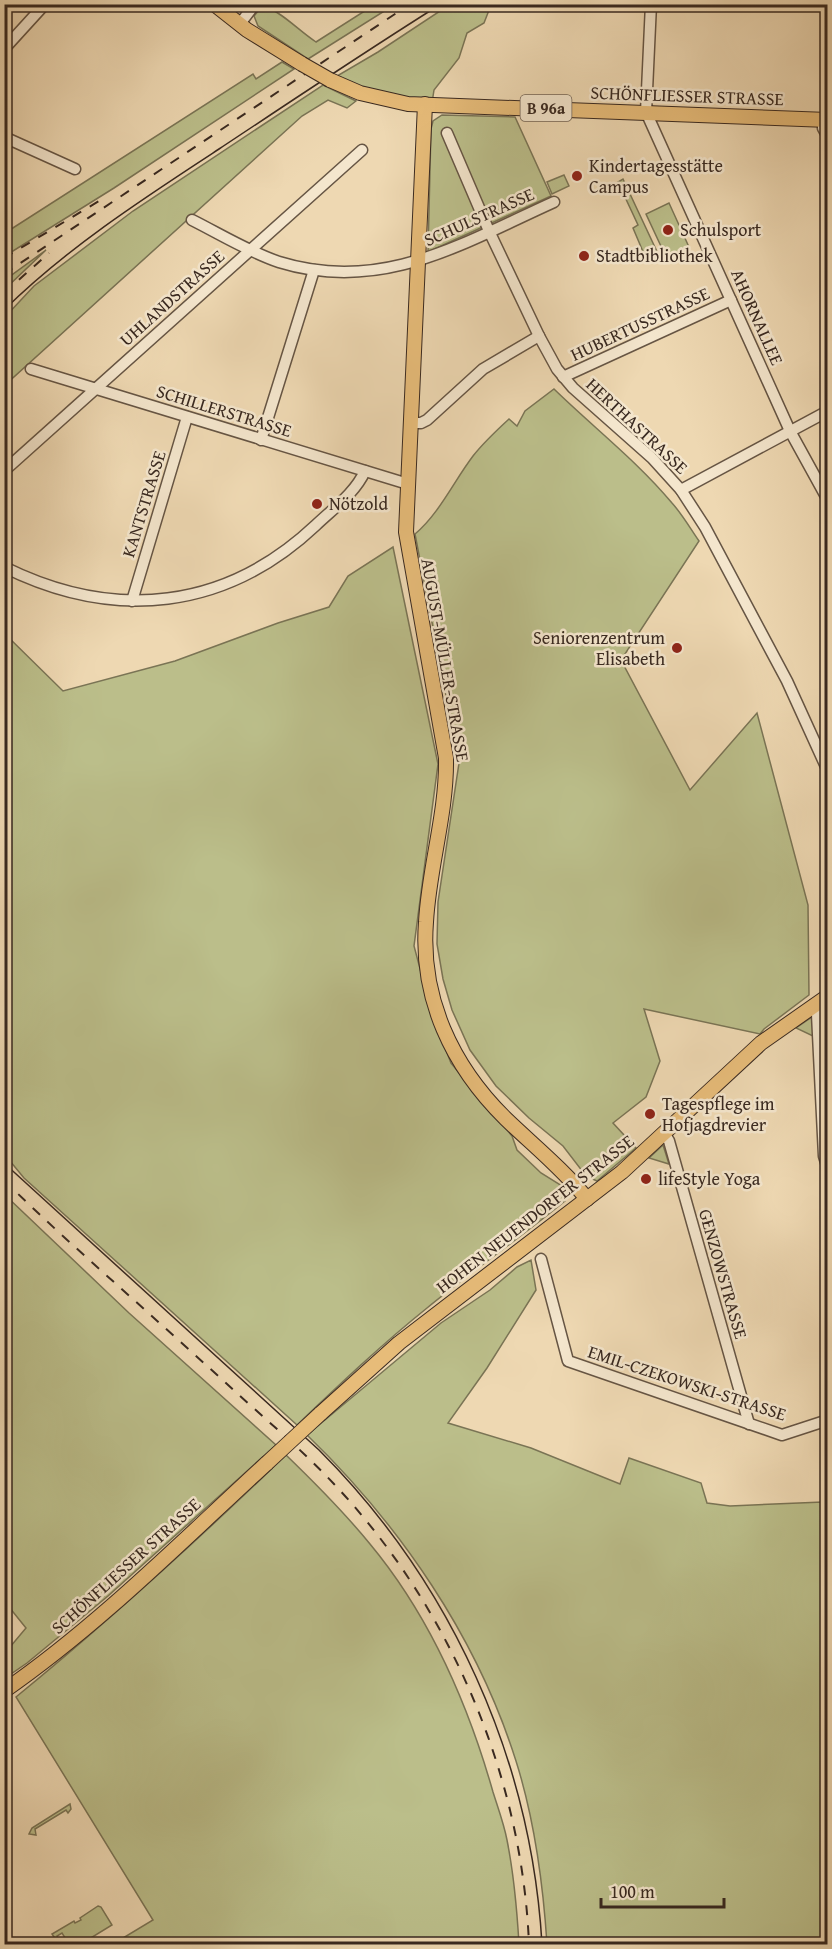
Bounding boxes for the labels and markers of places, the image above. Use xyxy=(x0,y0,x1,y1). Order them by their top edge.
place label: Kindertagesstätte Campus xyxy=(589,152,723,200)
marker: Kindertagesstätte Campus xyxy=(570,169,584,183)
place label: Schulsport xyxy=(680,216,762,243)
marker: Schulsport xyxy=(661,223,675,237)
place label: Stadtbibliothek xyxy=(596,242,713,269)
marker: Stadtbibliothek xyxy=(577,249,591,263)
place label: Nötzold xyxy=(329,490,388,517)
marker: Nötzold xyxy=(310,497,324,511)
place label: Seniorenzentrum Elisabeth xyxy=(533,624,665,672)
marker: Seniorenzentrum Elisabeth xyxy=(670,641,684,655)
place label: Tagespflege im Hofjagdrevier xyxy=(662,1090,775,1138)
marker: Tagespflege im Hofjagdrevier xyxy=(643,1107,657,1121)
place label: lifeStyle Yoga xyxy=(658,1165,761,1192)
marker: lifeStyle Yoga xyxy=(639,1172,653,1186)

